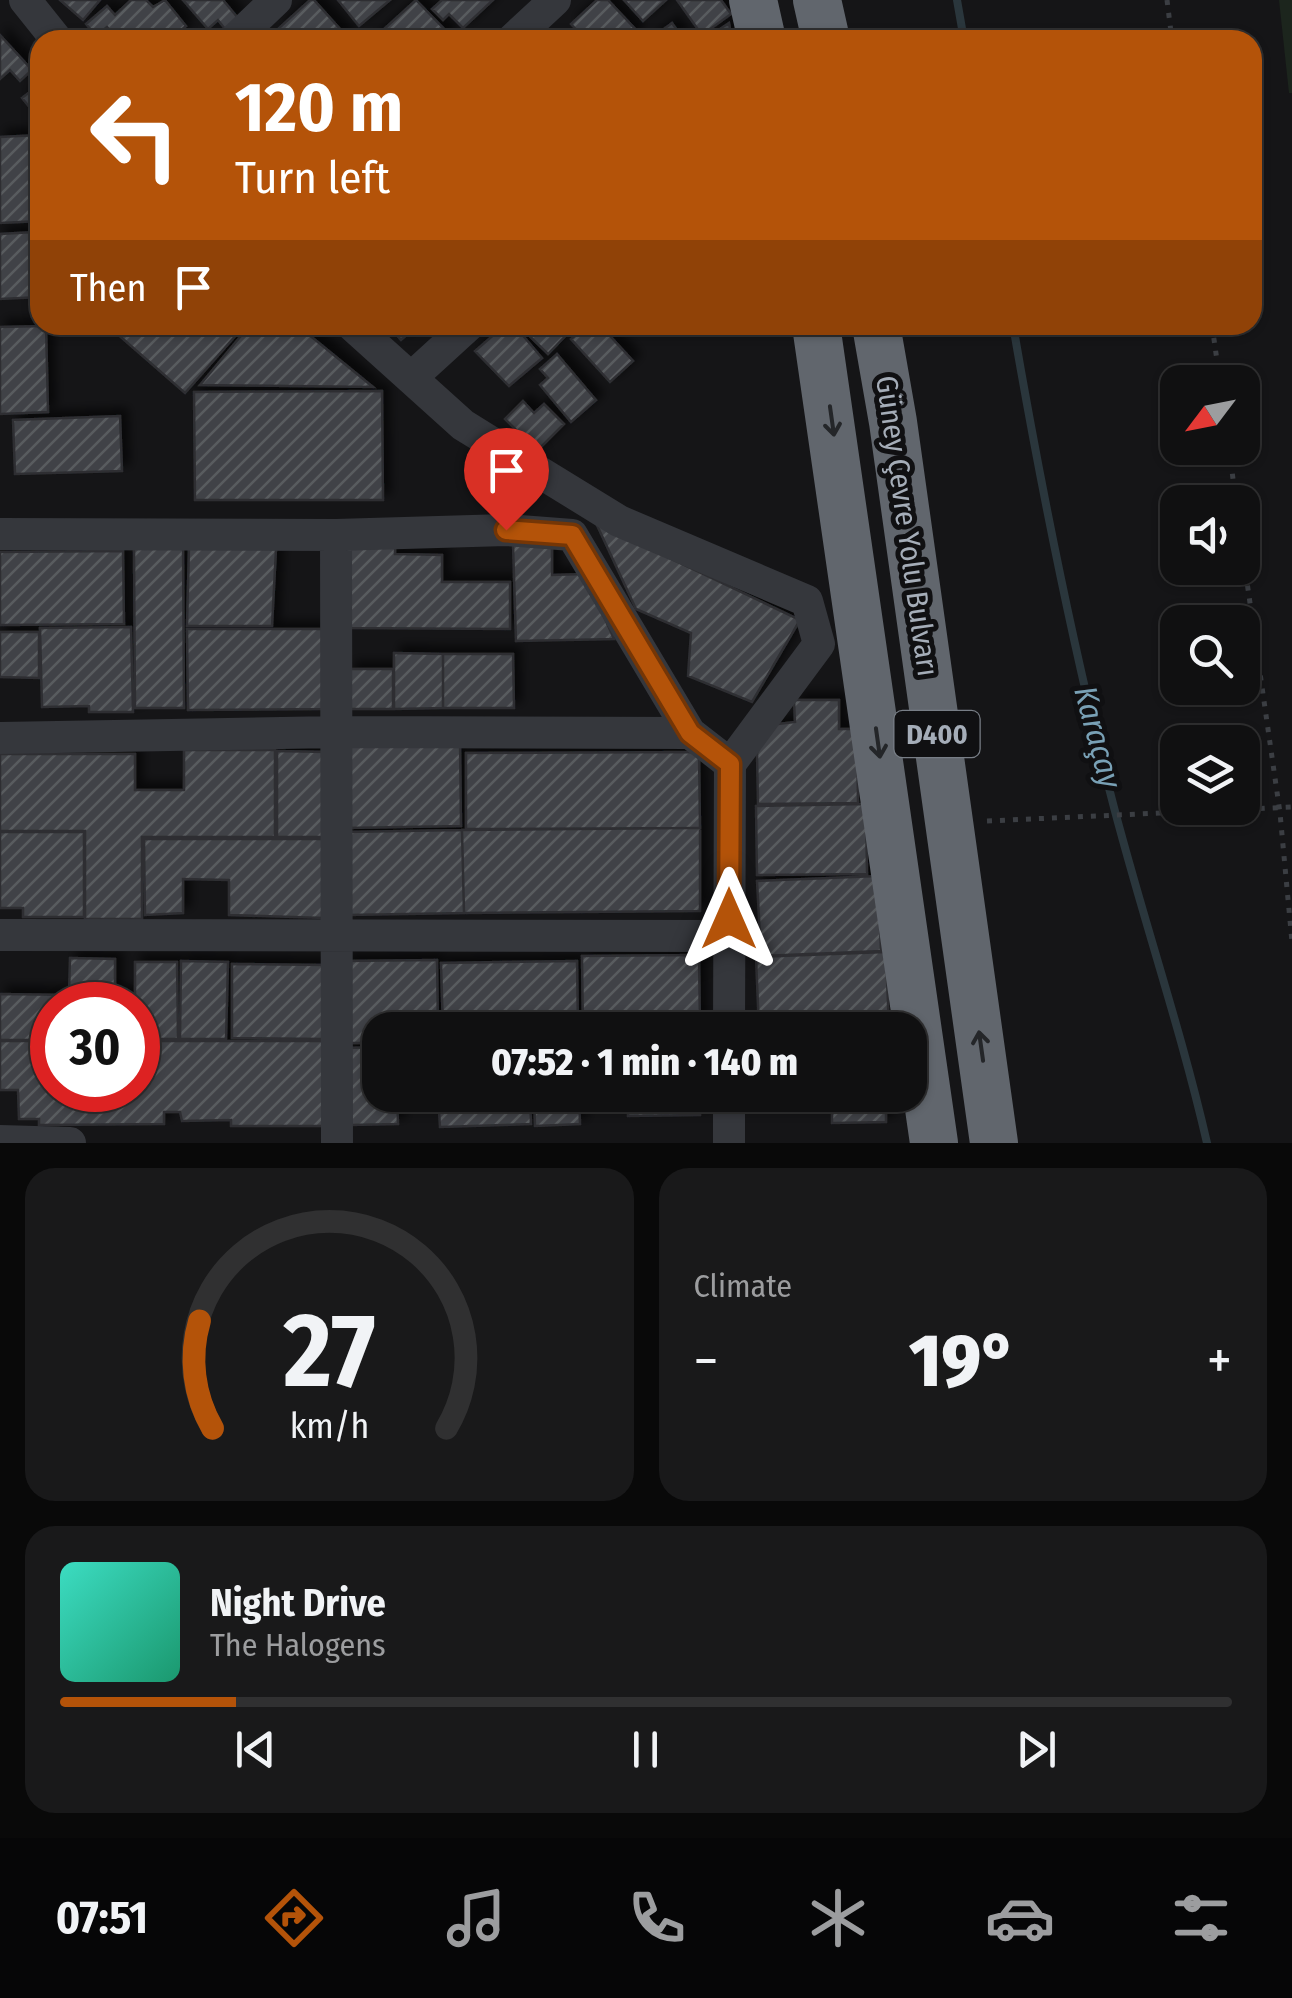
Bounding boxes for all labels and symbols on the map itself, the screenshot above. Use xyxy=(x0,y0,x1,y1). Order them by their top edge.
north arrow xyxy=(1160,365,1260,465)
street label: Güney Çevre Yolu Bulvarı xyxy=(868,373,946,679)
one-way arrow xyxy=(823,405,841,437)
pin xyxy=(464,428,549,531)
water label: Karaçay xyxy=(1066,682,1130,794)
road number: D400 xyxy=(894,711,980,757)
one-way arrow xyxy=(869,726,887,759)
position arrow xyxy=(677,867,781,971)
speed limit sign: 30 xyxy=(30,982,160,1112)
one-way arrow xyxy=(971,1031,989,1063)

